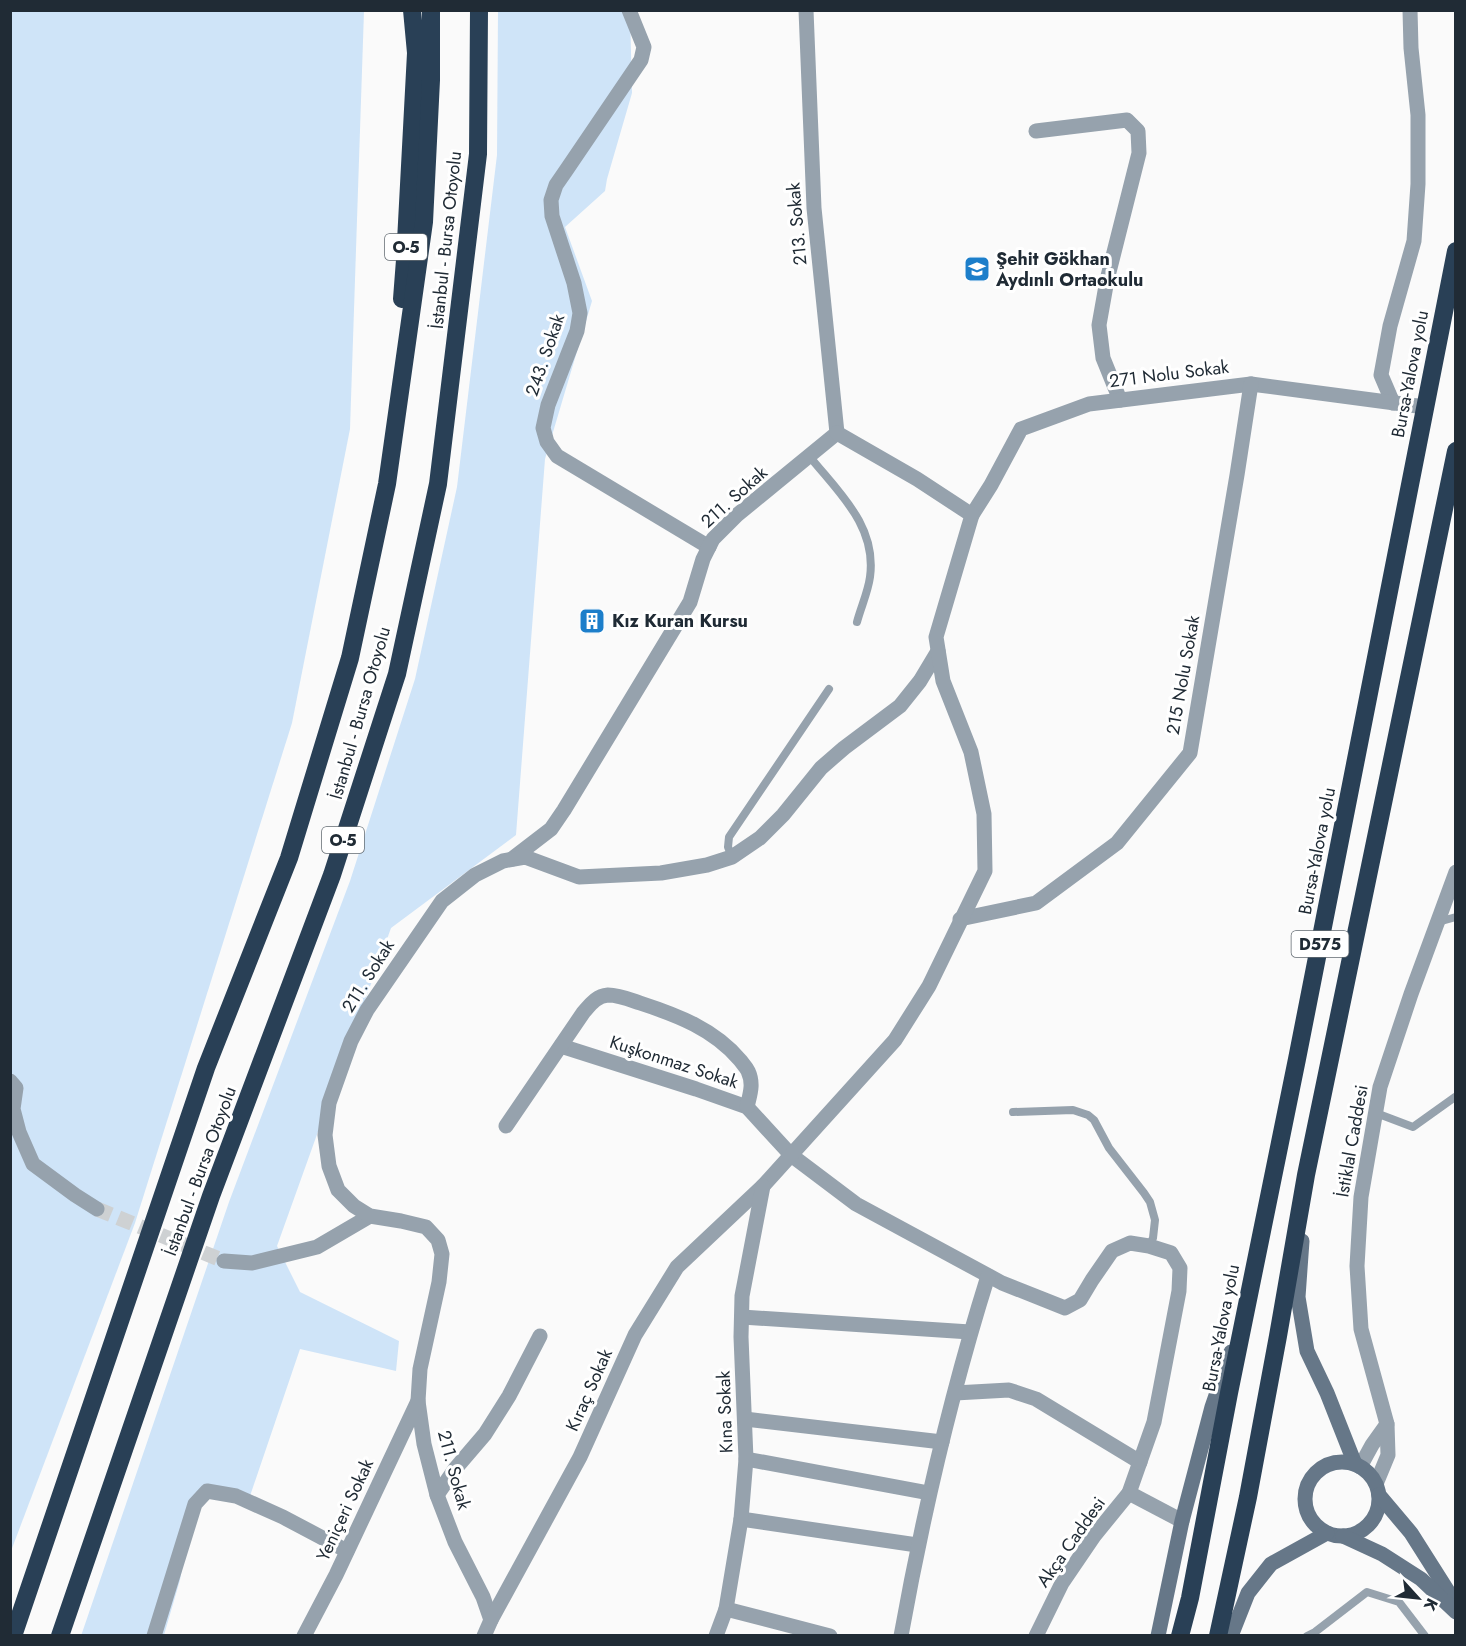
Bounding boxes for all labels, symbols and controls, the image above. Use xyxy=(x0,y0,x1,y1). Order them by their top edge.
street label: İstanbul - Bursa Otoyolu xyxy=(424,150,468,330)
street label: 213. Sokak xyxy=(780,182,814,266)
road number: O-5 xyxy=(385,234,427,260)
place label: Şehit Gökhan Aydınlı Ortaokulu xyxy=(995,246,1143,293)
school or university icon: Şehit Gökhan Aydınlı Ortaokulu xyxy=(962,254,992,284)
street label: Bursa-Yalova yolu xyxy=(1385,308,1435,440)
street label: 243. Sokak xyxy=(519,310,571,400)
street label: 271 Nolu Sokak xyxy=(1108,354,1230,394)
street label: 211. Sokak xyxy=(695,460,773,534)
building icon: Kız Kuran Kursu xyxy=(577,606,607,636)
place label: Kız Kuran Kursu xyxy=(612,608,748,634)
street label: 215 Nolu Sokak xyxy=(1160,613,1206,737)
street label: İstanbul - Bursa Otoyolu xyxy=(323,624,397,802)
street label: Bursa-Yalova yolu xyxy=(1292,785,1342,917)
road number: O-5 xyxy=(322,827,364,853)
road number: D575 xyxy=(1292,931,1348,957)
street label: 211. Sokak xyxy=(335,935,401,1017)
street label: Kuşkonmaz Sokak xyxy=(606,1029,742,1095)
street label: İstanbul - Bursa Otoyolu xyxy=(157,1083,243,1259)
street label: İstiklal Caddesi xyxy=(1329,1083,1375,1199)
street label: Bursa-Yalova yolu xyxy=(1196,1262,1246,1394)
street label: Kıraç Sokak xyxy=(559,1345,619,1435)
street label: Kına Sokak xyxy=(711,1370,739,1454)
street label: 211. Sokak xyxy=(431,1427,477,1513)
street label: Yeniçeri Sokak xyxy=(310,1455,380,1565)
street label: Akça Caddesi xyxy=(1030,1492,1112,1592)
north arrow xyxy=(1388,1568,1448,1628)
text: K xyxy=(1418,1594,1444,1616)

